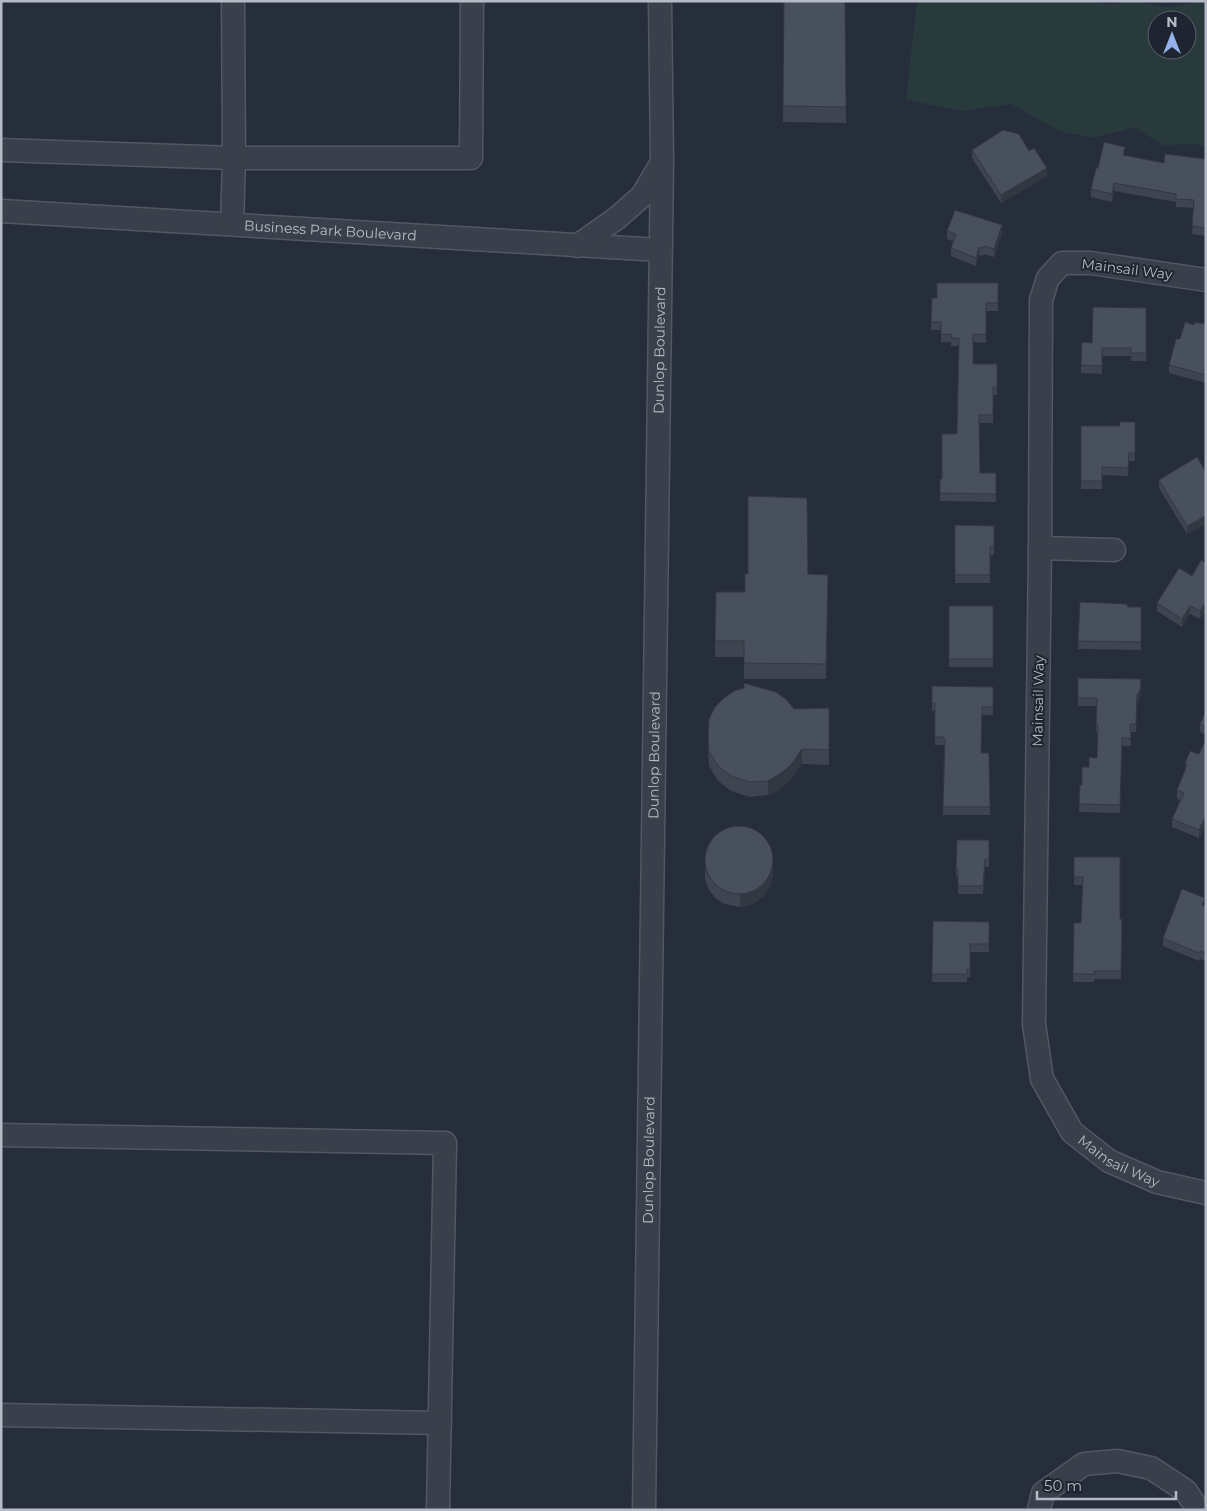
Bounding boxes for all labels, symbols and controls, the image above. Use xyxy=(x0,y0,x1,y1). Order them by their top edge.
north arrow xyxy=(1147,10,1197,60)
text: N xyxy=(1166,13,1178,31)
street label: Business Park Boulevard xyxy=(244,216,417,245)
street label: Mainsail Way xyxy=(1080,254,1174,284)
street label: Dunlop Boulevard xyxy=(650,286,669,414)
street label: Mainsail Way xyxy=(1028,655,1048,747)
street label: Dunlop Boulevard xyxy=(644,691,664,819)
street label: Dunlop Boulevard xyxy=(639,1096,659,1224)
street label: Mainsail Way xyxy=(1074,1131,1163,1191)
scale bar xyxy=(1037,1468,1176,1500)
text: 50 m xyxy=(1044,1476,1082,1495)

